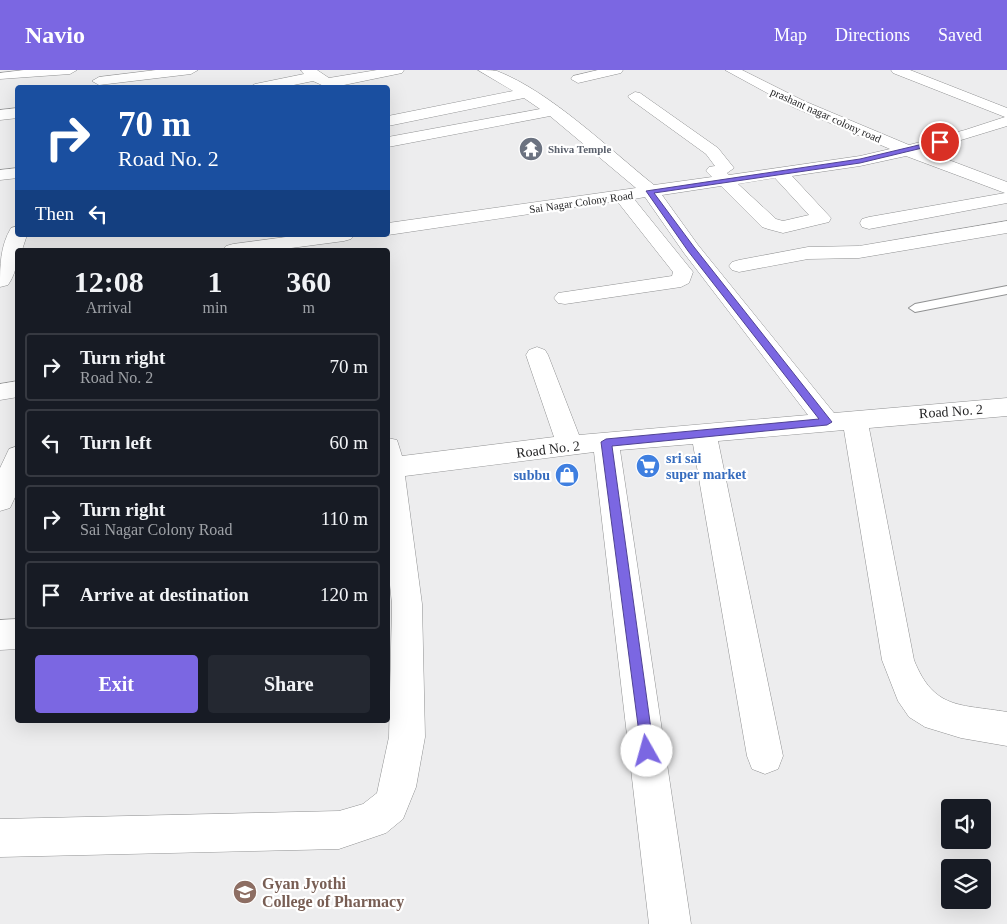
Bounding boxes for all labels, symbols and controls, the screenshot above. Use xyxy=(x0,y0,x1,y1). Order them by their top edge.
text: Navio xyxy=(25,22,85,48)
text: Map xyxy=(774,25,807,45)
text: Directions xyxy=(835,25,910,45)
text: Saved xyxy=(938,25,982,45)
street label: prashant nagar colony road xyxy=(769,85,883,145)
icon: right xyxy=(35,105,100,170)
text: 70 m xyxy=(118,105,191,144)
pin xyxy=(919,121,961,163)
icon: arrive xyxy=(926,128,954,156)
temple icon: Shiva Temple xyxy=(518,136,544,162)
place label: Shiva Temple xyxy=(548,143,611,155)
text: Road No. 2 xyxy=(118,146,219,171)
street label: Sai Nagar Colony Road xyxy=(528,189,634,215)
icon: left xyxy=(84,200,112,228)
text: Then xyxy=(35,203,74,224)
text: 12:08 xyxy=(74,265,144,298)
text: 1 xyxy=(207,265,222,298)
text: 360 xyxy=(286,265,331,298)
text: Arrival xyxy=(86,299,132,316)
text: min xyxy=(203,299,227,316)
text: m xyxy=(302,299,315,316)
text: Turn right xyxy=(80,347,165,368)
icon: right xyxy=(37,353,65,381)
text: 70 m xyxy=(329,356,368,377)
text: Road No. 2 xyxy=(80,369,153,386)
street label: Road No. 2 xyxy=(919,402,984,421)
icon: left xyxy=(37,429,65,457)
text: Turn left xyxy=(80,432,152,453)
text: 60 m xyxy=(329,432,368,453)
street label: Road No. 2 xyxy=(515,438,581,461)
place label: sri sai super market xyxy=(666,451,747,482)
supermarket icon: sri sai super market xyxy=(635,453,661,479)
shop icon: subbu xyxy=(554,462,580,488)
place label: subbu xyxy=(513,468,550,483)
text: Turn right xyxy=(80,499,165,520)
icon: right xyxy=(37,505,65,533)
text: 110 m xyxy=(321,508,368,529)
text: Sai Nagar Colony Road xyxy=(80,521,232,538)
icon: arrive xyxy=(37,581,65,609)
text: Arrive at destination xyxy=(80,584,249,605)
text: 120 m xyxy=(320,584,368,605)
button: Exit xyxy=(35,655,198,713)
button: Share xyxy=(208,655,370,713)
position arrow xyxy=(620,724,672,776)
map controls xyxy=(941,799,991,909)
button: sound xyxy=(941,799,991,849)
button: layers xyxy=(941,859,991,909)
place label: Gyan Jyothi College of Pharmacy xyxy=(262,875,404,911)
school or university icon: Gyan Jyothi College of Pharmacy xyxy=(232,879,258,905)

